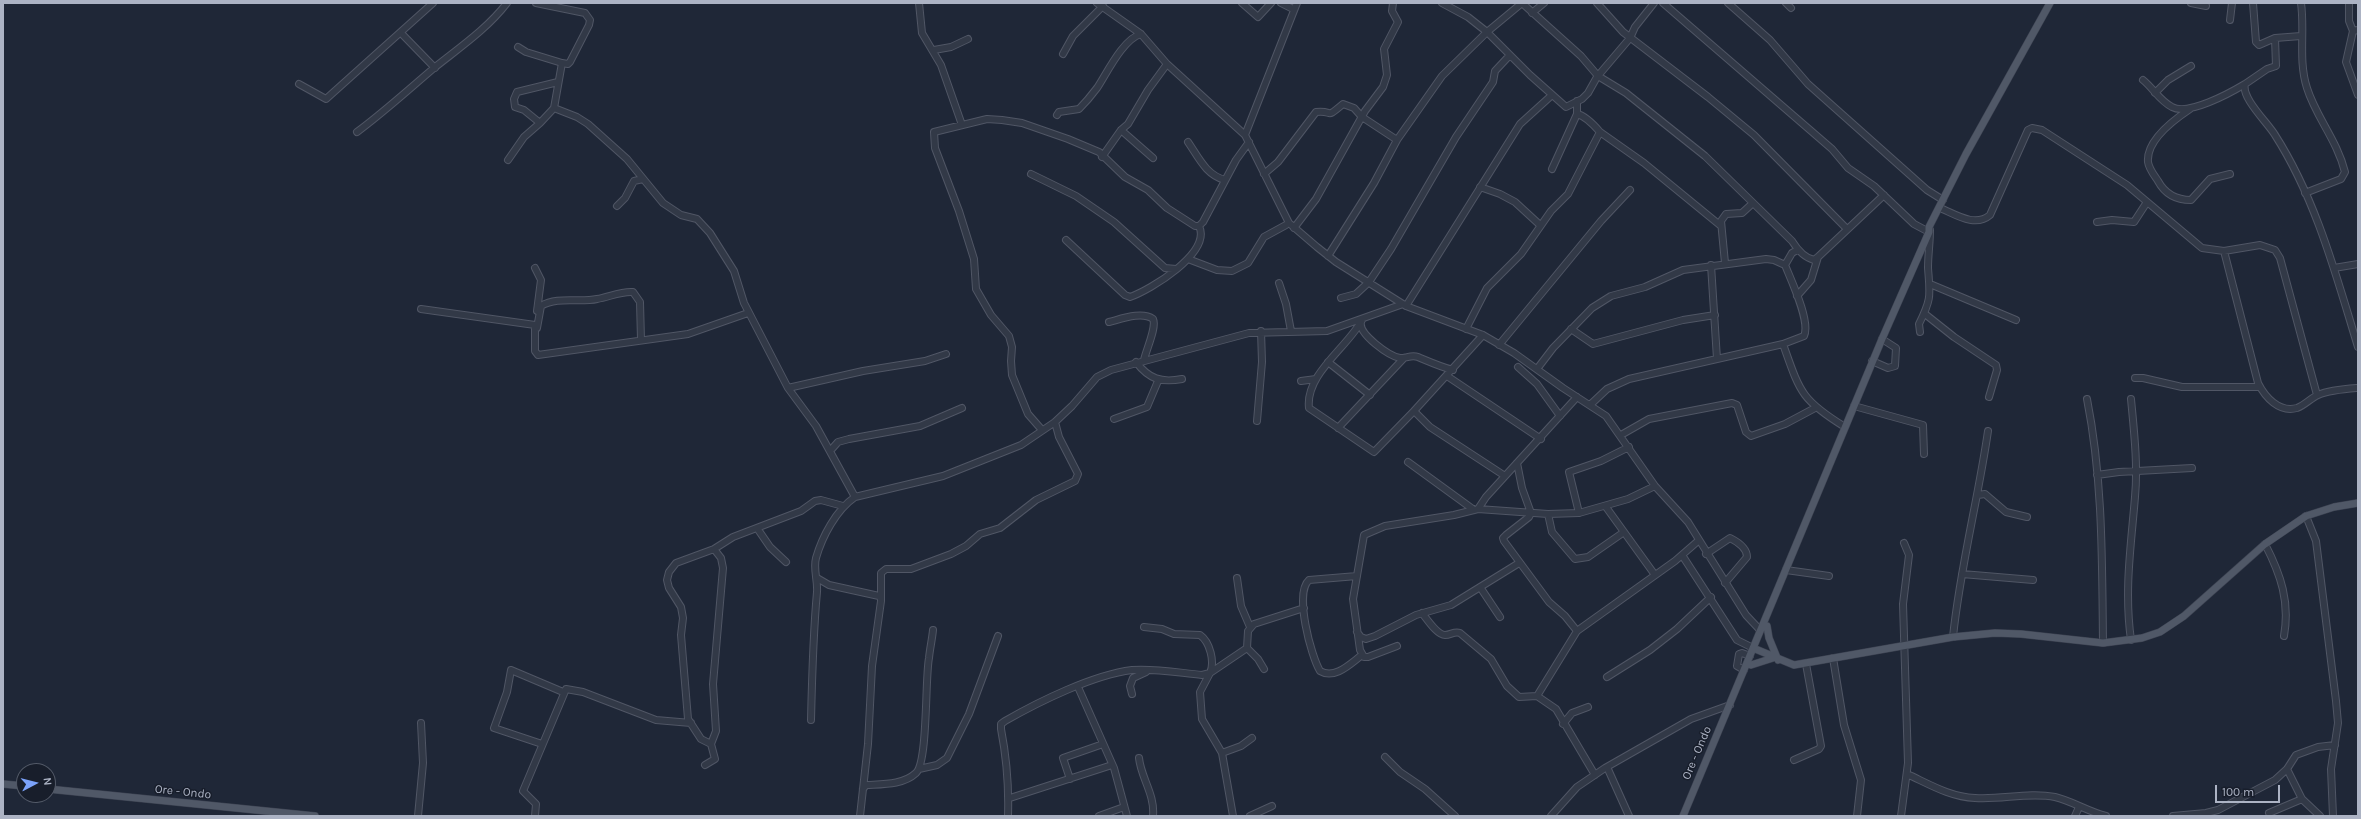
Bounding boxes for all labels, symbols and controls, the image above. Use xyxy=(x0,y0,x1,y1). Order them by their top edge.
street label: Ore - Ondo xyxy=(1679,724,1715,782)
north arrow xyxy=(16,763,56,803)
text: N xyxy=(40,777,54,786)
scale bar xyxy=(2217,777,2282,803)
street label: Ore - Ondo xyxy=(154,782,212,802)
text: 100 m xyxy=(2222,785,2254,799)

